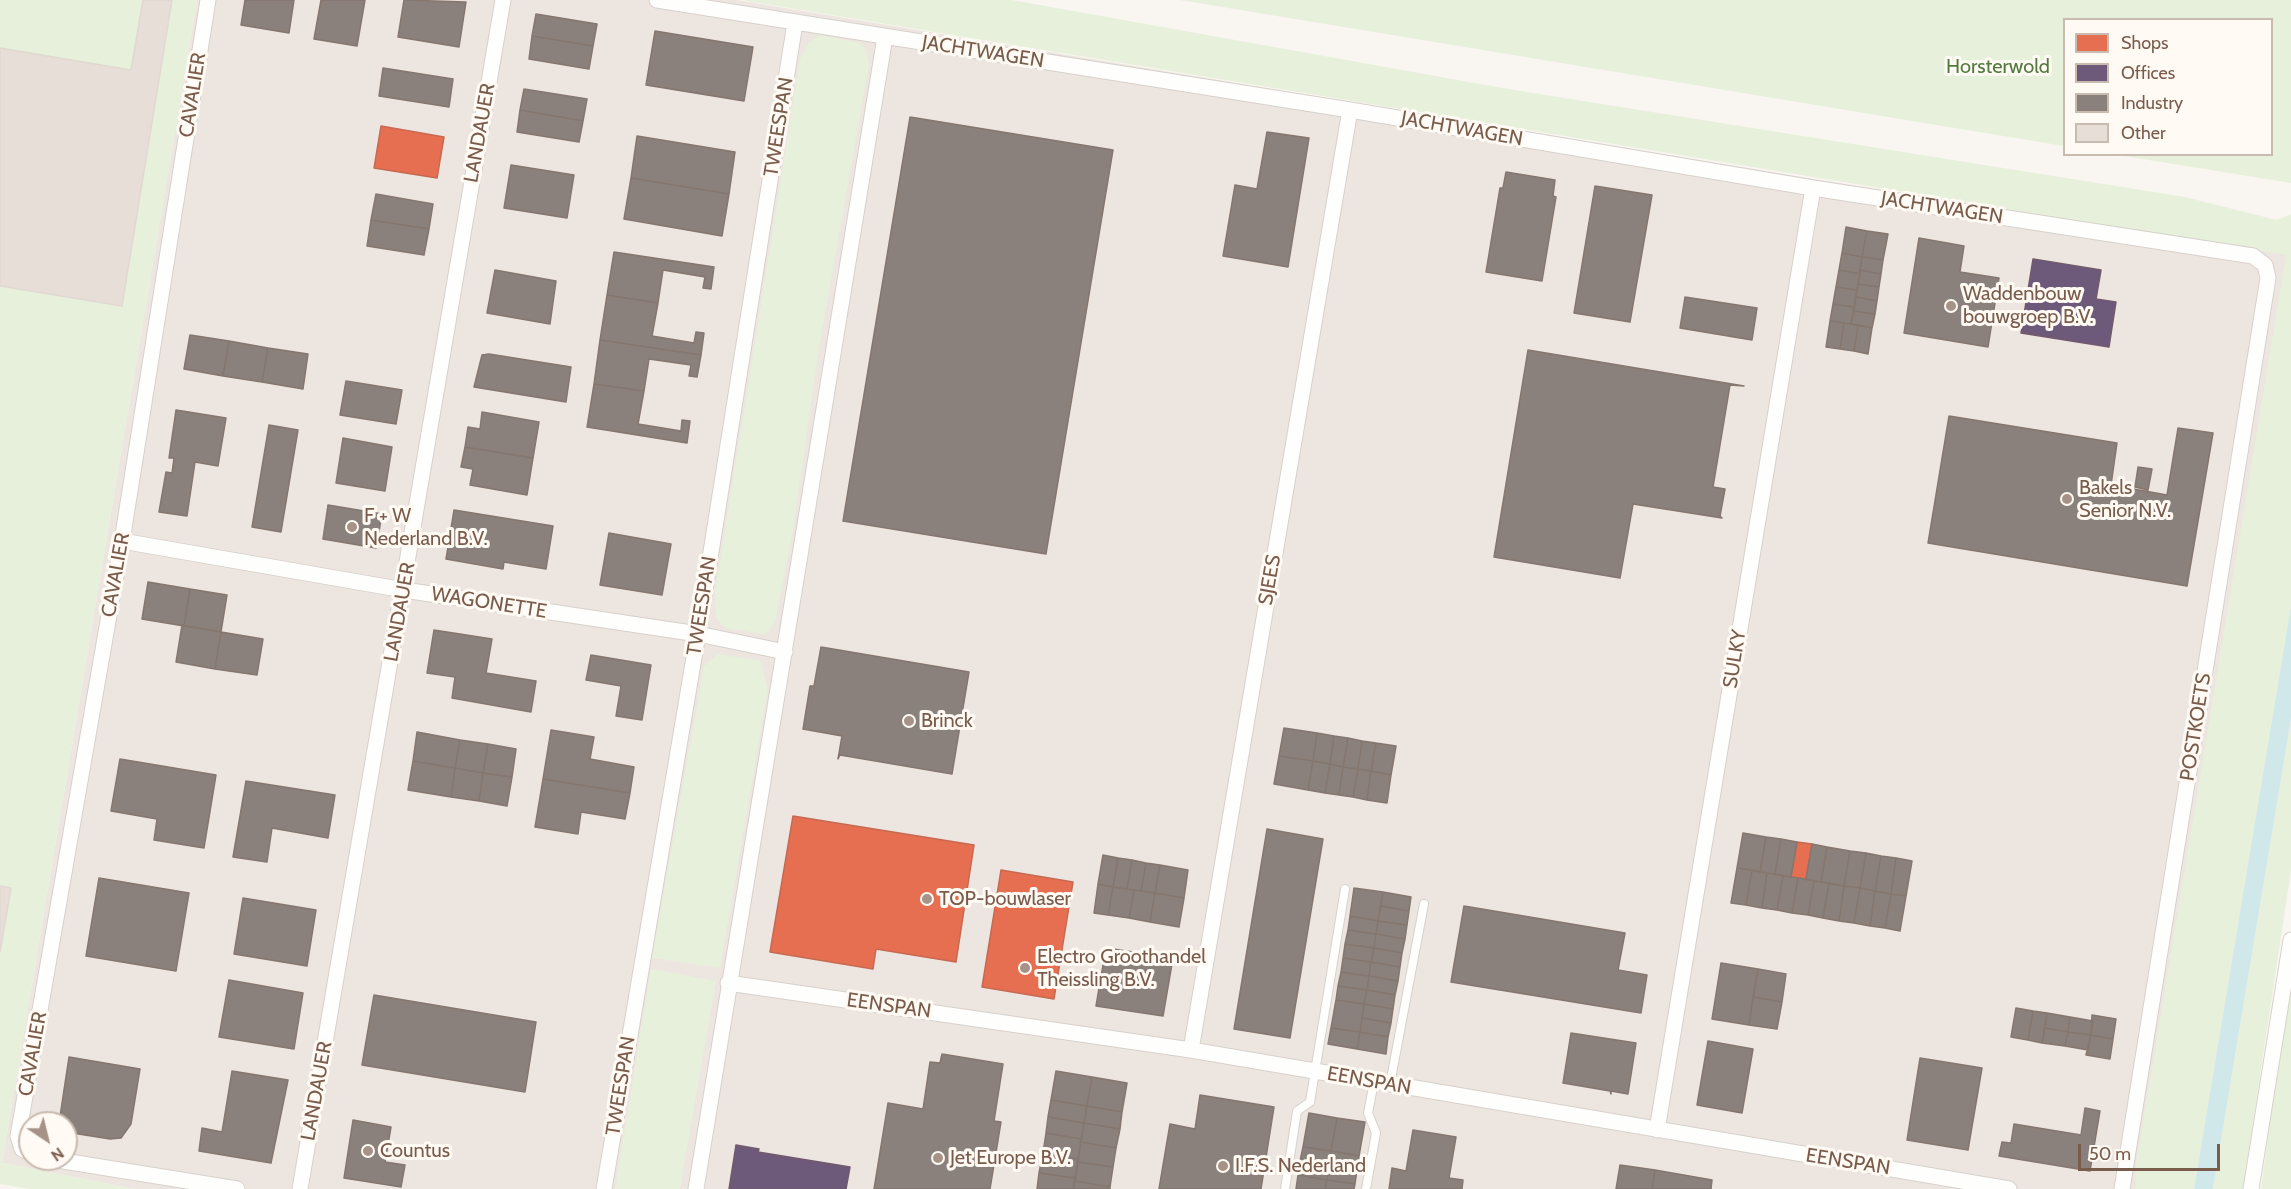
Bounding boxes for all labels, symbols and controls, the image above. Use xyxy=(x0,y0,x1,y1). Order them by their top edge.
legend xyxy=(2063,18,2273,156)
street label: JACHTWAGEN xyxy=(920,31,1046,73)
text: Shops xyxy=(2121,32,2169,54)
street label: CAVALIER xyxy=(174,51,212,139)
park label: Horsterwold xyxy=(1946,55,2050,79)
text: Offices xyxy=(2121,62,2175,84)
street label: TWEESPAN xyxy=(759,76,799,178)
street label: LANDAUER xyxy=(459,82,501,184)
text: Industry xyxy=(2121,92,2183,114)
street label: JACHTWAGEN xyxy=(1399,106,1525,152)
text: Other xyxy=(2121,122,2166,144)
street label: JACHTWAGEN xyxy=(1879,187,2005,229)
place label: Waddenbouw bouwgroep B.V. xyxy=(1963,282,2094,329)
marker: Waddenbouw bouwgroep B.V. xyxy=(1944,299,1958,313)
place label: Bakels Senior N.V. xyxy=(2079,476,2171,523)
marker: Bakels Senior N.V. xyxy=(2060,492,2074,506)
place label: F + W Nederland B.V. xyxy=(364,504,488,551)
marker: F + W Nederland B.V. xyxy=(345,520,359,534)
street label: CAVALIER xyxy=(97,531,135,619)
street label: SJEES xyxy=(1254,553,1286,607)
street label: TWEESPAN xyxy=(682,555,722,657)
street label: LANDAUER xyxy=(379,561,421,663)
street label: WAGONETTE xyxy=(430,582,548,624)
street label: SULKY xyxy=(1719,628,1751,690)
street label: POSTKOETS xyxy=(2176,671,2216,783)
place label: Brinck xyxy=(921,709,973,733)
marker: Brinck xyxy=(902,714,916,728)
place label: TOP-bouwlaser xyxy=(939,887,1071,911)
marker: TOP-bouwlaser xyxy=(920,892,934,906)
place label: Electro Groothandel Theissling B.V. xyxy=(1037,945,1206,992)
marker: Electro Groothandel Theissling B.V. xyxy=(1018,961,1032,975)
street label: EENSPAN xyxy=(845,988,933,1024)
street label: CAVALIER xyxy=(14,1010,52,1098)
street label: TWEESPAN xyxy=(601,1035,641,1137)
street label: LANDAUER xyxy=(296,1040,338,1142)
street label: EENSPAN xyxy=(1325,1062,1413,1100)
north arrow xyxy=(18,1111,78,1171)
scale bar xyxy=(2081,1132,2224,1170)
place label: Countus xyxy=(380,1139,450,1163)
text: N xyxy=(47,1143,68,1166)
text: 50 m xyxy=(2089,1143,2131,1165)
marker: Countus xyxy=(361,1144,375,1158)
street label: EENSPAN xyxy=(1804,1144,1892,1180)
place label: Jet Europe B.V. xyxy=(950,1146,1071,1170)
marker: Jet Europe B.V. xyxy=(931,1151,945,1165)
place label: I.F.S. Nederland xyxy=(1235,1154,1366,1178)
marker: I.F.S. Nederland xyxy=(1216,1159,1230,1173)

